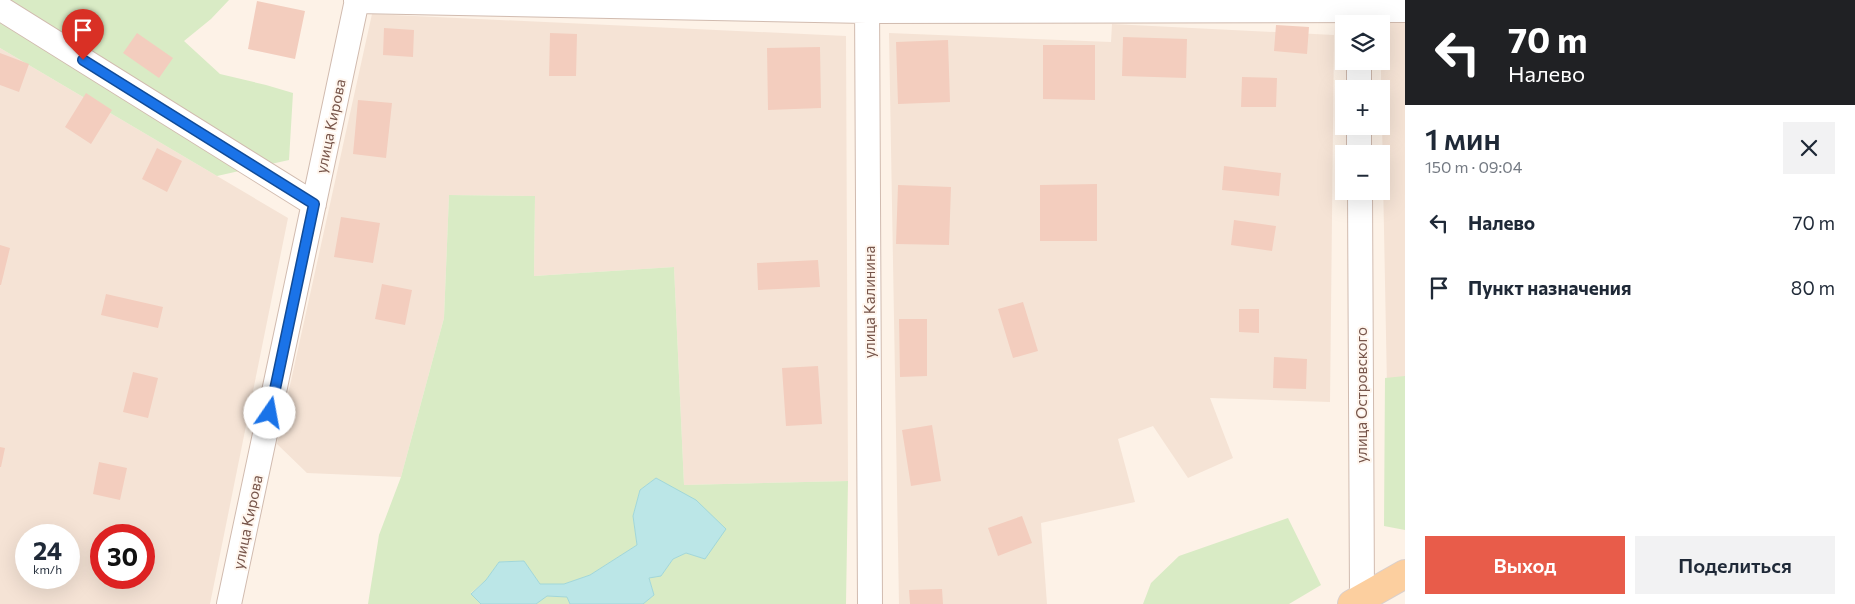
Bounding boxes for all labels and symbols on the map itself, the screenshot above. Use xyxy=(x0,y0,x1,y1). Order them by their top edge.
pin xyxy=(62,9,104,60)
street label: улица Кирова xyxy=(311,77,349,175)
street label: улица Калинина xyxy=(860,246,878,358)
street label: улица Островского xyxy=(1352,327,1370,463)
position arrow xyxy=(243,386,295,438)
street label: улица Кирова xyxy=(228,473,266,571)
speed limit sign: 30 xyxy=(90,524,155,589)

